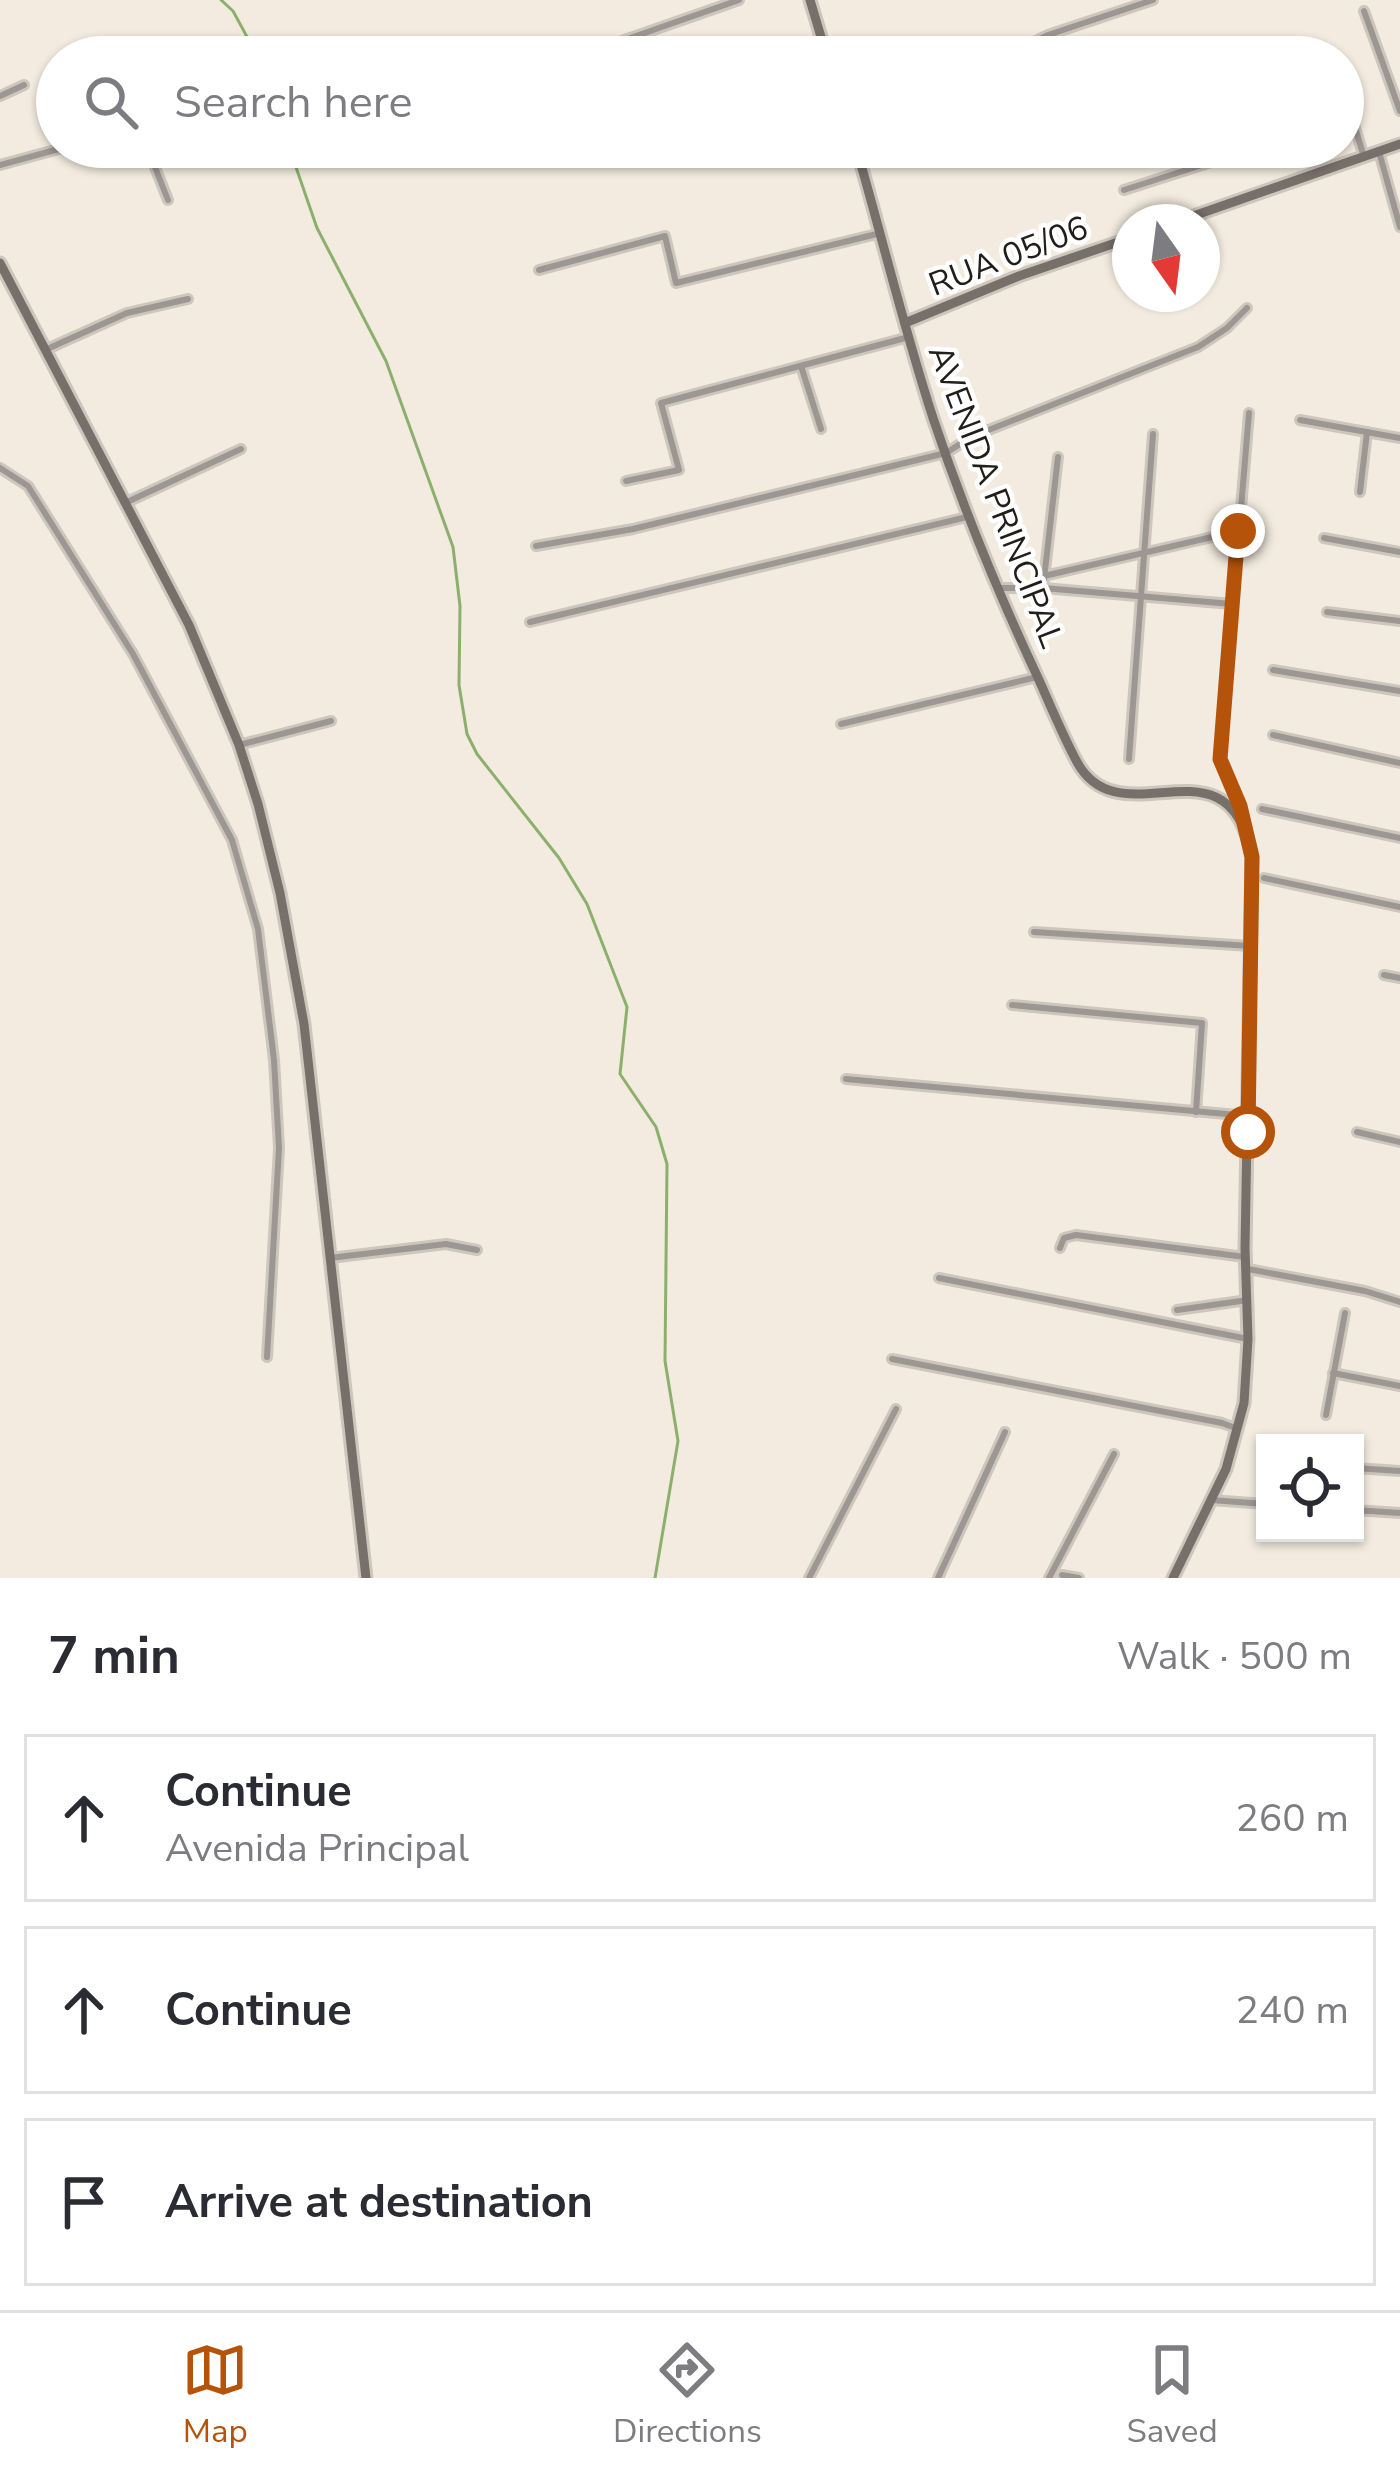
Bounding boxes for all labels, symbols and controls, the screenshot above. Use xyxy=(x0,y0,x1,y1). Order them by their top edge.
search box xyxy=(36,36,1364,168)
icon: search xyxy=(78,69,144,135)
text: Search here xyxy=(174,72,413,133)
north arrow xyxy=(1112,204,1220,312)
street label: RUA 05/06 xyxy=(923,205,1095,307)
street label: AVENIDA PRINCIPAL xyxy=(917,339,1074,654)
route end xyxy=(1211,504,1265,558)
route start xyxy=(1221,1105,1275,1159)
map controls xyxy=(1256,1434,1364,1542)
button: locate xyxy=(1256,1434,1364,1542)
text: 7 min xyxy=(48,1621,180,1691)
text: Walk · 500 m xyxy=(1117,1630,1352,1683)
text: Continue xyxy=(165,1761,352,1822)
icon: ahead xyxy=(51,1785,117,1851)
text: 260 m xyxy=(1235,1792,1349,1845)
text: Avenida Principal xyxy=(165,1822,469,1875)
icon: ahead xyxy=(51,1977,117,2043)
text: Continue xyxy=(165,1980,352,2041)
text: 240 m xyxy=(1235,1984,1349,2037)
icon: arrive xyxy=(51,2169,117,2235)
text: Arrive at destination xyxy=(165,2172,593,2233)
tab: Map xyxy=(182,2337,248,2454)
tab: Directions xyxy=(613,2337,762,2454)
tab: Saved xyxy=(1126,2337,1218,2454)

